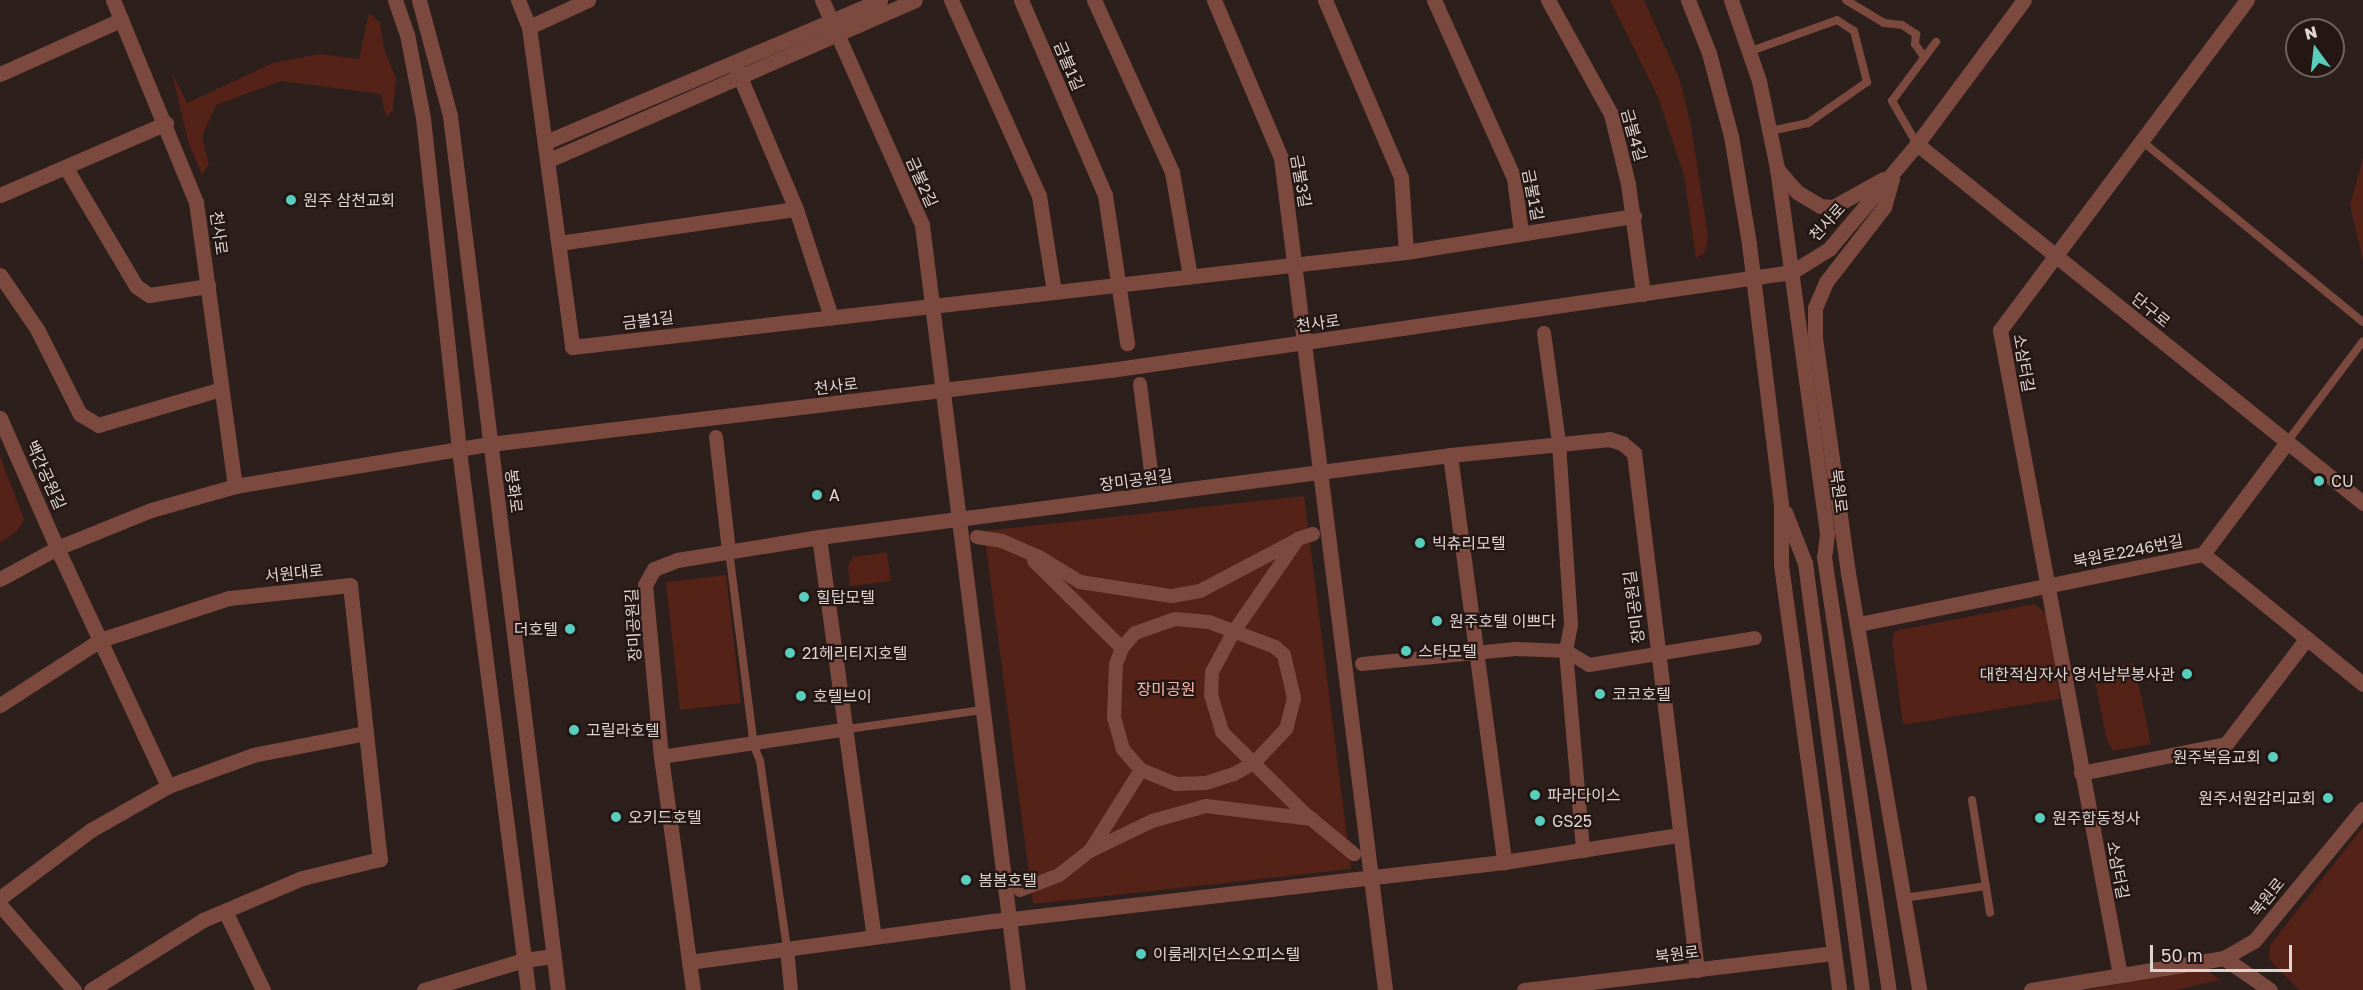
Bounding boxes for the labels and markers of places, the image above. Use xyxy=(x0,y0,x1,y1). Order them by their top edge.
place label: 원주 삼천교회 xyxy=(303,190,395,210)
marker: 원주 삼천교회 xyxy=(284,193,298,207)
place label: CU xyxy=(2331,471,2354,491)
marker: CU xyxy=(2312,474,2326,488)
place label: A xyxy=(829,485,840,505)
marker: A xyxy=(810,488,824,502)
place label: 빅츄리모텔 xyxy=(1432,533,1506,553)
marker: 빅츄리모텔 xyxy=(1413,536,1427,550)
place label: 힐탑모텔 xyxy=(816,587,875,607)
marker: 힐탑모텔 xyxy=(797,590,811,604)
place label: 원주호텔 이쁘다 xyxy=(1449,611,1556,631)
marker: 원주호텔 이쁘다 xyxy=(1430,614,1444,628)
place label: 더호텔 xyxy=(514,619,558,639)
marker: 더호텔 xyxy=(563,622,577,636)
place label: 스타모텔 xyxy=(1418,641,1477,661)
place label: 21헤리티지호텔 xyxy=(802,643,907,663)
marker: 스타모텔 xyxy=(1399,644,1413,658)
marker: 21헤리티지호텔 xyxy=(783,646,797,660)
place label: 대한적십자사 영서남부봉사관 xyxy=(1980,664,2175,684)
marker: 대한적십자사 영서남부봉사관 xyxy=(2180,667,2194,681)
place label: 코코호텔 xyxy=(1612,684,1671,704)
place label: 호텔브이 xyxy=(813,686,872,706)
marker: 코코호텔 xyxy=(1593,687,1607,701)
marker: 호텔브이 xyxy=(794,689,808,703)
place label: 고릴라호텔 xyxy=(586,720,660,740)
marker: 고릴라호텔 xyxy=(567,723,581,737)
place label: 원주복음교회 xyxy=(2173,747,2261,767)
marker: 원주복음교회 xyxy=(2266,750,2280,764)
place label: 파라다이스 xyxy=(1547,785,1621,805)
marker: 파라다이스 xyxy=(1528,788,1542,802)
place label: 원주서원감리교회 xyxy=(2198,788,2316,808)
marker: 원주서원감리교회 xyxy=(2321,791,2335,805)
place label: 오키드호텔 xyxy=(628,807,702,827)
place label: 원주합동청사 xyxy=(2052,808,2140,828)
marker: 오키드호텔 xyxy=(609,810,623,824)
place label: GS25 xyxy=(1552,811,1592,831)
marker: 원주합동청사 xyxy=(2033,811,2047,825)
marker: GS25 xyxy=(1533,814,1547,828)
place label: 봄봄호텔 xyxy=(978,870,1037,890)
marker: 봄봄호텔 xyxy=(959,873,973,887)
place label: 이룸레지던스오피스텔 xyxy=(1153,944,1300,964)
marker: 이룸레지던스오피스텔 xyxy=(1134,947,1148,961)

